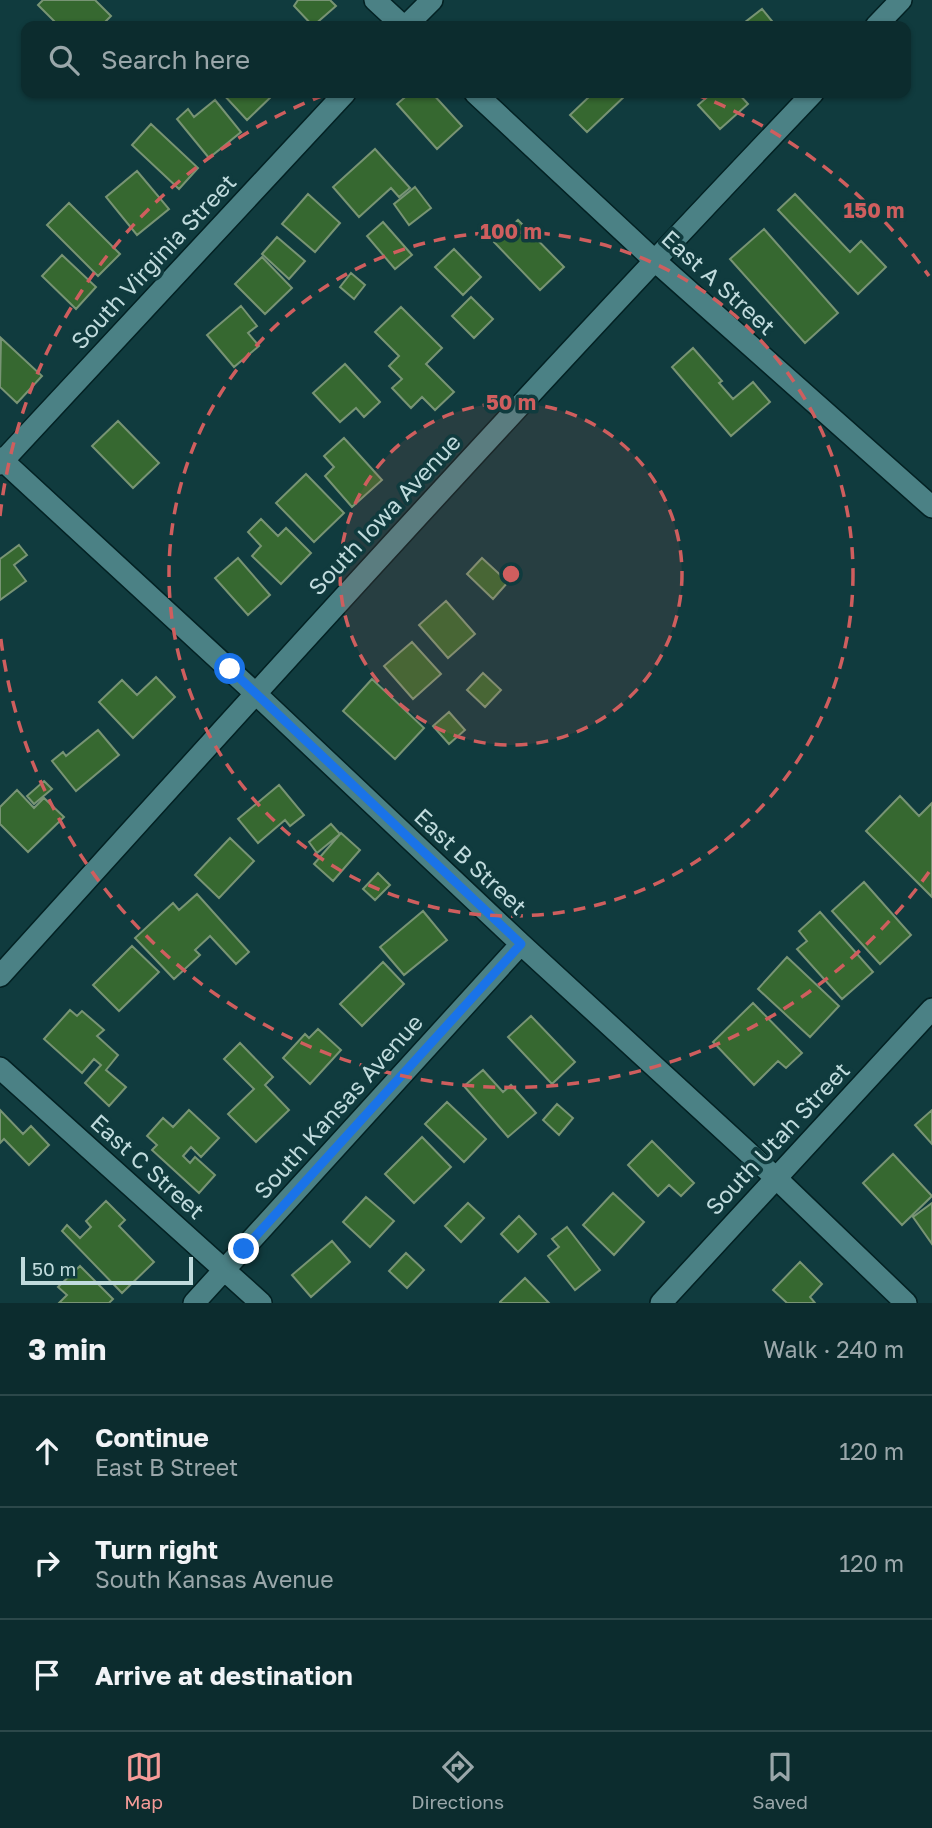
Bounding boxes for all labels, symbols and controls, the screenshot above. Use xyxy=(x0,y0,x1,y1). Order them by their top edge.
search box xyxy=(21,21,911,98)
icon: search xyxy=(45,41,83,79)
text: Search here xyxy=(101,44,250,75)
street label: South Virginia Street xyxy=(65,168,241,354)
text: 150 m xyxy=(844,197,904,223)
text: 100 m xyxy=(480,218,542,244)
street label: East A Street xyxy=(656,224,782,340)
text: 50 m xyxy=(486,389,536,415)
street label: South Iowa Avenue xyxy=(302,427,466,601)
centre of rings xyxy=(499,562,523,586)
route start xyxy=(214,653,245,684)
street label: East B Street xyxy=(409,802,533,920)
street label: South Kansas Avenue xyxy=(248,1008,428,1204)
street label: South Utah Street xyxy=(699,1056,855,1220)
street label: East C Street xyxy=(85,1108,211,1224)
route end xyxy=(228,1233,259,1264)
scale bar xyxy=(21,1254,192,1286)
text: 50 m xyxy=(32,1257,76,1280)
text: 3 min xyxy=(28,1331,106,1367)
text: Walk · 240 m xyxy=(763,1335,904,1363)
text: Continue xyxy=(95,1422,209,1453)
icon: ahead xyxy=(28,1432,66,1470)
text: 120 m xyxy=(839,1437,904,1465)
text: East B Street xyxy=(95,1453,238,1481)
text: Turn right xyxy=(95,1534,218,1565)
icon: right xyxy=(28,1544,66,1582)
text: 120 m xyxy=(839,1549,904,1577)
text: South Kansas Avenue xyxy=(95,1565,334,1593)
icon: arrive xyxy=(28,1656,66,1694)
text: Arrive at destination xyxy=(95,1660,353,1691)
tab: Map xyxy=(124,1748,163,1813)
tab: Directions xyxy=(411,1748,504,1813)
tab: Saved xyxy=(752,1748,808,1813)

